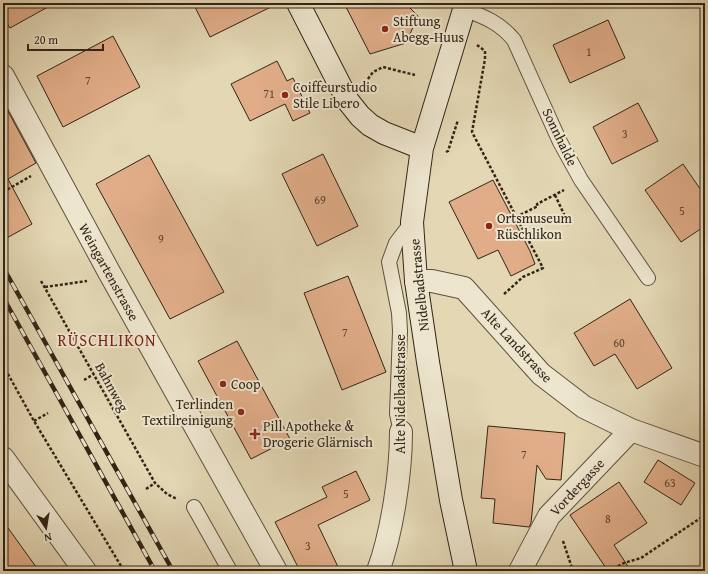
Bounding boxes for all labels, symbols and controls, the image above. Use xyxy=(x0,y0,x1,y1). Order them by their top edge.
place label: Stiftung Abegg-Huus xyxy=(393,11,464,47)
marker: Stiftung Abegg-Huus xyxy=(380,24,390,34)
scale bar xyxy=(28,26,103,52)
text: 20 m xyxy=(34,31,58,48)
house number: 1 xyxy=(586,43,592,60)
house number: 7 xyxy=(85,72,91,89)
place label: Coiffeurstudio Stile Libero xyxy=(293,77,377,113)
house number: 71 xyxy=(263,85,275,102)
marker: Coiffeurstudio Stile Libero xyxy=(280,90,290,100)
street label: Sonnhalde xyxy=(537,105,583,170)
house number: 3 xyxy=(622,125,628,142)
house number: 69 xyxy=(314,191,326,208)
house number: 5 xyxy=(679,202,685,219)
place label: Ortsmuseum Rüschlikon xyxy=(497,208,572,244)
street label: Weingartenstrasse xyxy=(74,220,144,325)
marker: Ortsmuseum Rüschlikon xyxy=(484,221,494,231)
house number: 9 xyxy=(158,230,164,247)
street label: Nidelbadstrasse xyxy=(404,237,434,332)
street label: Alte Landstrasse xyxy=(477,303,557,387)
house number: 7 xyxy=(342,324,348,341)
district label: RÜSCHLIKON xyxy=(58,328,156,352)
street label: Alte Nidelbadstrasse xyxy=(390,334,410,454)
house number: 60 xyxy=(613,334,625,351)
street label: Bahnweg xyxy=(90,359,134,415)
place label: Coop xyxy=(231,374,261,394)
marker: Coop xyxy=(218,379,228,389)
place label: Terlinden Textilreinigung xyxy=(142,394,233,430)
marker: Terlinden Textilreinigung xyxy=(236,407,246,417)
place label: Pill Apotheke & Drogerie Glärnisch xyxy=(263,416,373,452)
marker: Pill Apotheke & Drogerie Glärnisch xyxy=(250,429,260,439)
house number: 7 xyxy=(521,446,527,463)
street label: Vordergasse xyxy=(545,453,609,520)
house number: 63 xyxy=(664,474,676,491)
house number: 5 xyxy=(343,485,349,502)
north arrow xyxy=(26,508,66,548)
house number: 8 xyxy=(605,510,611,527)
text: N xyxy=(42,529,53,547)
house number: 3 xyxy=(305,537,311,554)

